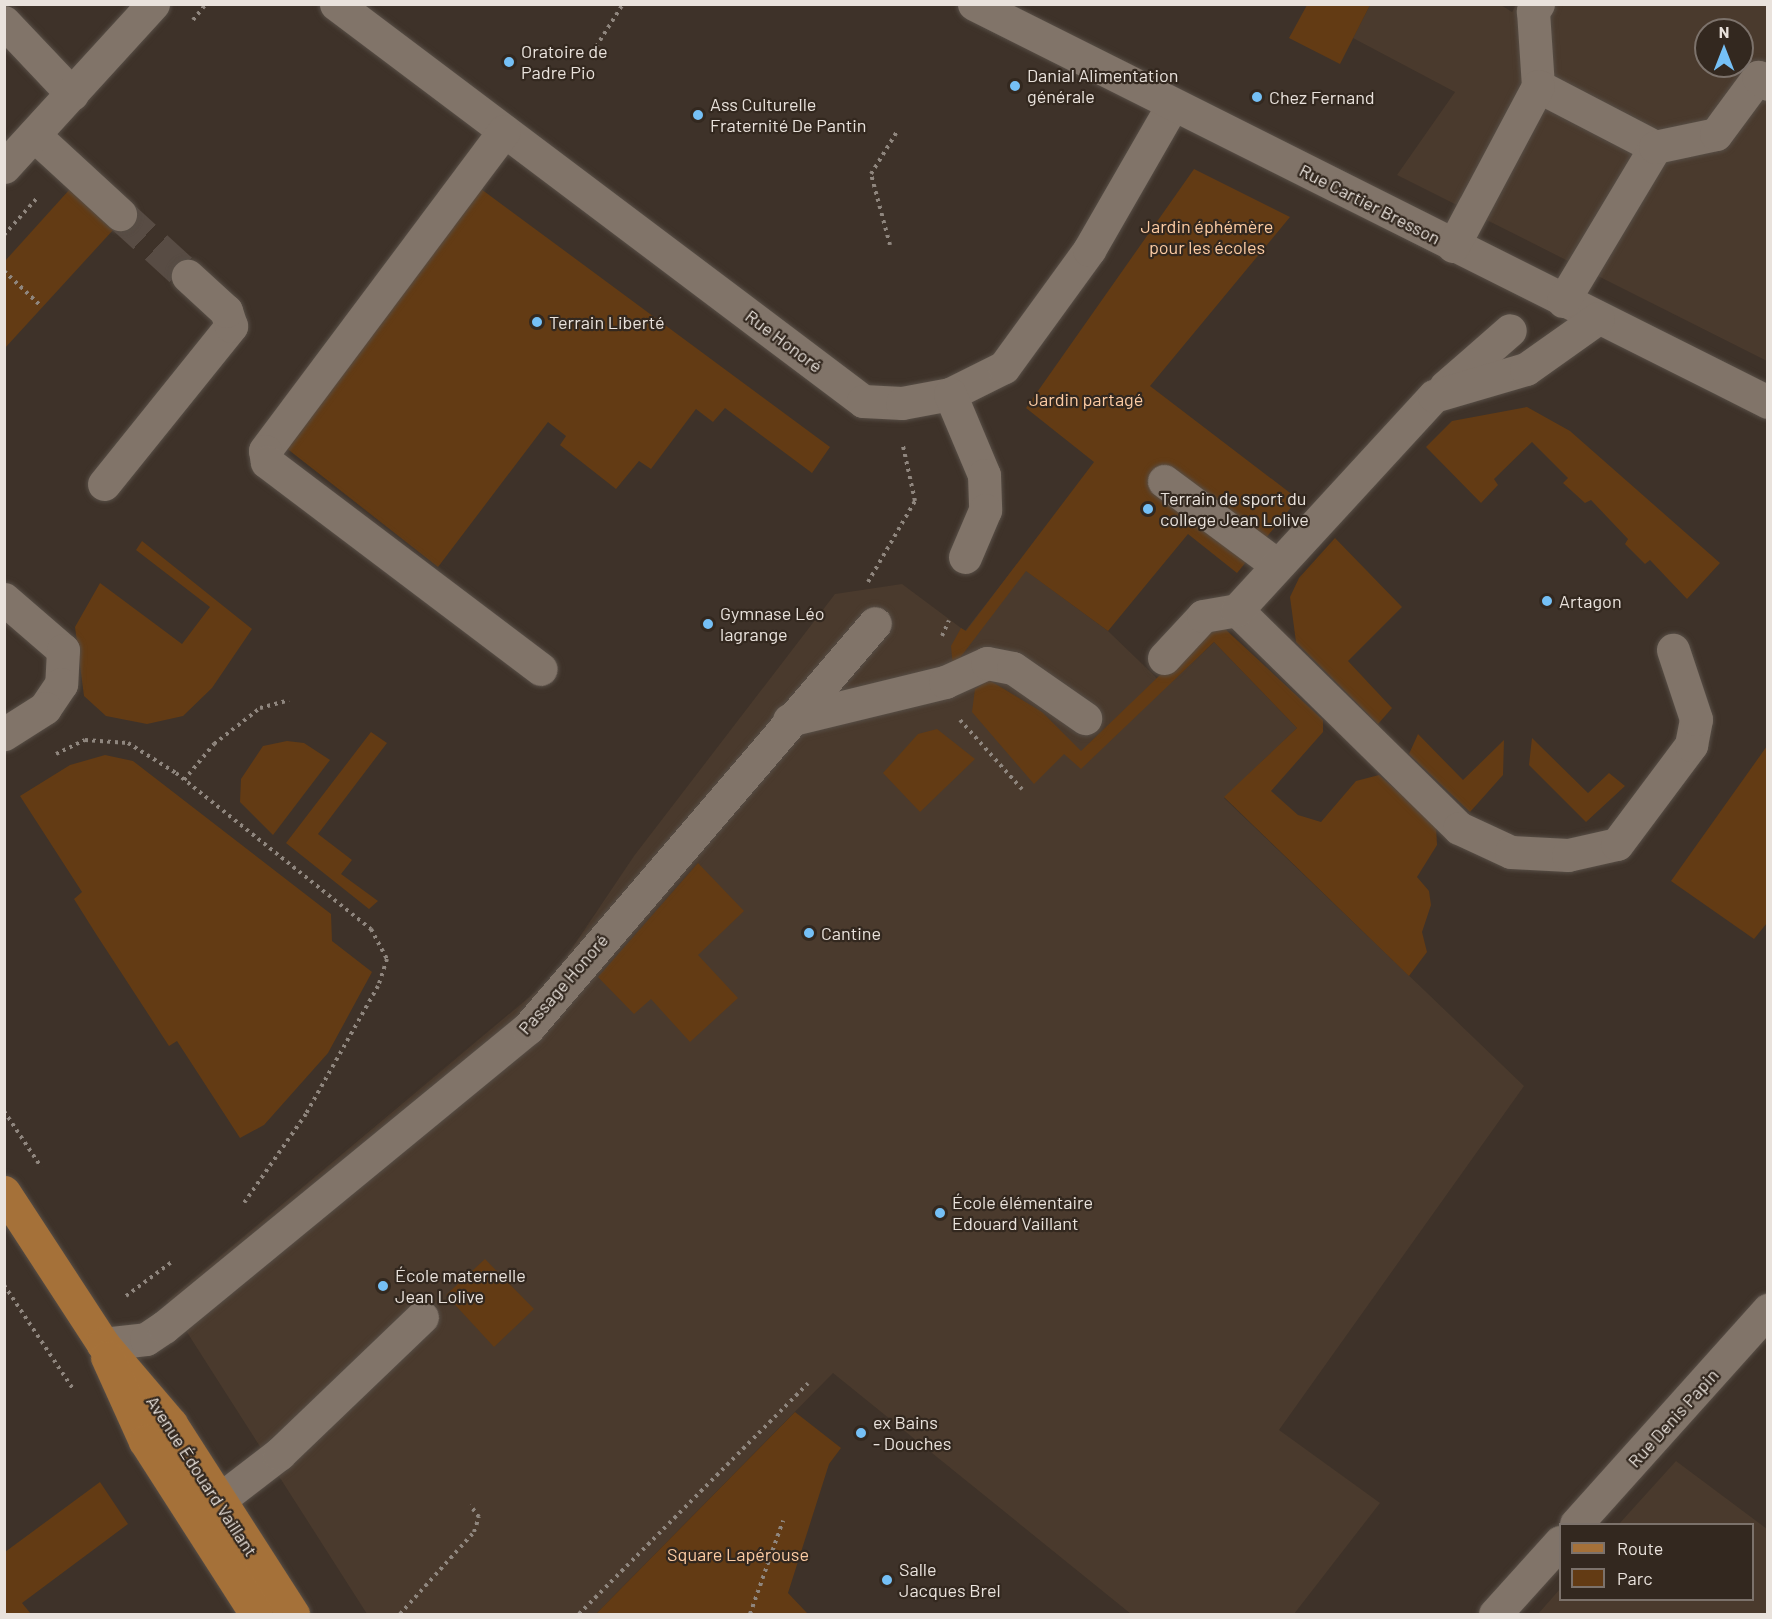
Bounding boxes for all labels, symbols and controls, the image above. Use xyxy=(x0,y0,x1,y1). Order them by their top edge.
north arrow xyxy=(1694,18,1754,78)
text: N xyxy=(1719,22,1729,41)
place label: Oratoire de Padre Pio xyxy=(521,41,608,84)
marker: Oratoire de Padre Pio xyxy=(502,55,516,69)
place label: Danial Alimentation générale xyxy=(1027,65,1178,107)
marker: Danial Alimentation générale xyxy=(1008,79,1022,93)
place label: Chez Fernand xyxy=(1269,86,1375,108)
marker: Chez Fernand xyxy=(1250,90,1264,104)
place label: Ass Culturelle Fraternité De Pantin xyxy=(710,94,867,136)
marker: Ass Culturelle Fraternité De Pantin xyxy=(691,108,705,122)
street label: Rue Cartier Bresson xyxy=(1296,159,1444,249)
park label: Jardin éphémère pour les écoles xyxy=(1141,216,1273,258)
street label: Rue Honoré xyxy=(741,305,827,377)
place label: Terrain Liberté xyxy=(549,311,665,333)
marker: Terrain Liberté xyxy=(530,315,544,329)
park label: Jardin partagé xyxy=(1029,388,1143,410)
place label: Terrain de sport du college Jean Lolive xyxy=(1160,488,1309,530)
marker: Terrain de sport du college Jean Lolive xyxy=(1141,502,1155,516)
place label: Artagon xyxy=(1559,590,1622,612)
marker: Artagon xyxy=(1540,594,1554,608)
place label: Gymnase Léo lagrange xyxy=(720,603,825,646)
marker: Gymnase Léo lagrange xyxy=(701,617,715,631)
place label: Cantine xyxy=(821,922,881,944)
marker: Cantine xyxy=(802,926,816,940)
street label: Passage Honoré xyxy=(514,929,612,1039)
place label: École élémentaire Edouard Vaillant xyxy=(952,1192,1093,1234)
marker: École élémentaire Edouard Vaillant xyxy=(933,1206,947,1220)
place label: École maternelle Jean Lolive xyxy=(395,1265,526,1308)
marker: École maternelle Jean Lolive xyxy=(376,1279,390,1293)
street label: Rue Denis Papin xyxy=(1623,1364,1723,1472)
street label: Avenue Édouard Vaillant xyxy=(142,1392,262,1560)
place label: ex Bains - Douches xyxy=(873,1412,951,1454)
marker: ex Bains - Douches xyxy=(854,1426,868,1440)
legend xyxy=(1559,1523,1754,1601)
text: Route xyxy=(1617,1537,1663,1559)
park label: Square Lapérouse xyxy=(667,1543,809,1565)
place label: Salle Jacques Brel xyxy=(899,1559,1001,1602)
text: Parc xyxy=(1617,1567,1653,1589)
marker: Salle Jacques Brel xyxy=(880,1573,894,1587)

